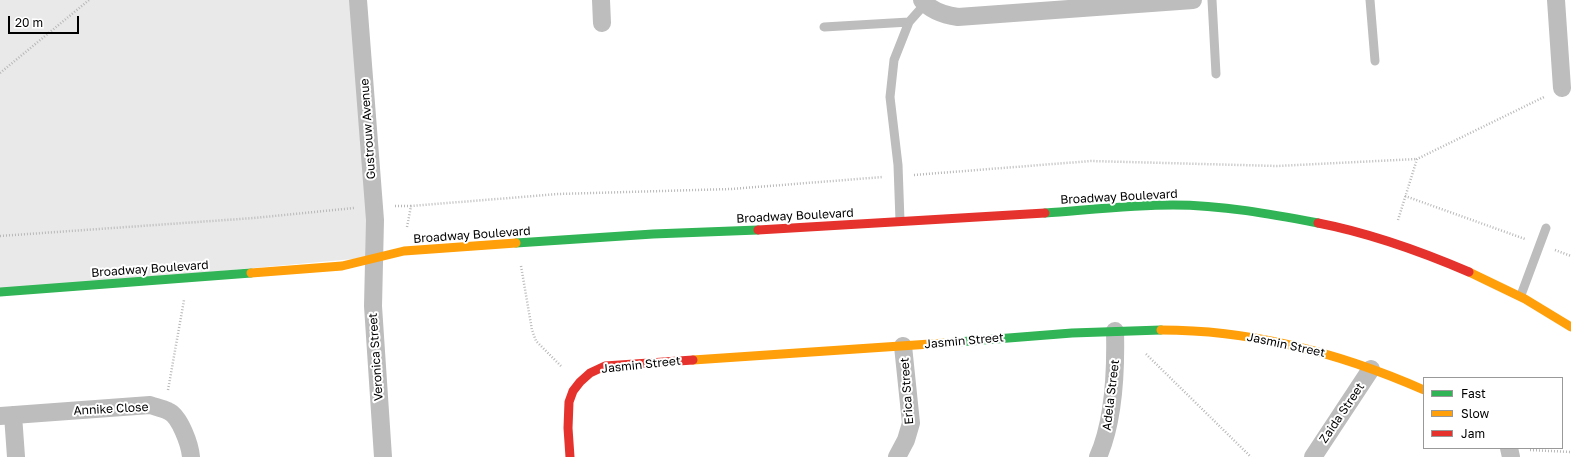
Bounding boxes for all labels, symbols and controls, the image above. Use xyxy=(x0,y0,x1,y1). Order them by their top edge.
scale bar xyxy=(10,8,81,34)
text: 20 m xyxy=(15,15,43,30)
street label: Gustrouw Avenue xyxy=(357,78,379,180)
street label: Broadway Boulevard xyxy=(1060,187,1178,207)
street label: Broadway Boulevard xyxy=(736,206,854,226)
street label: Broadway Boulevard xyxy=(413,224,531,246)
street label: Broadway Boulevard xyxy=(91,258,209,280)
street label: Veronica Street xyxy=(366,312,386,402)
street label: Jasmin Street xyxy=(924,330,1004,352)
street label: Jasmin Street xyxy=(1246,330,1326,360)
street label: Jasmin Street xyxy=(601,354,681,376)
street label: Erica Street xyxy=(897,357,917,425)
street label: Adela Street xyxy=(1100,359,1122,431)
legend xyxy=(1423,377,1563,449)
street label: Zaida Street xyxy=(1316,380,1368,446)
text: Fast xyxy=(1461,386,1486,401)
street label: Annike Close xyxy=(73,400,149,418)
text: Slow xyxy=(1461,406,1489,421)
text: Jam xyxy=(1461,426,1485,441)

